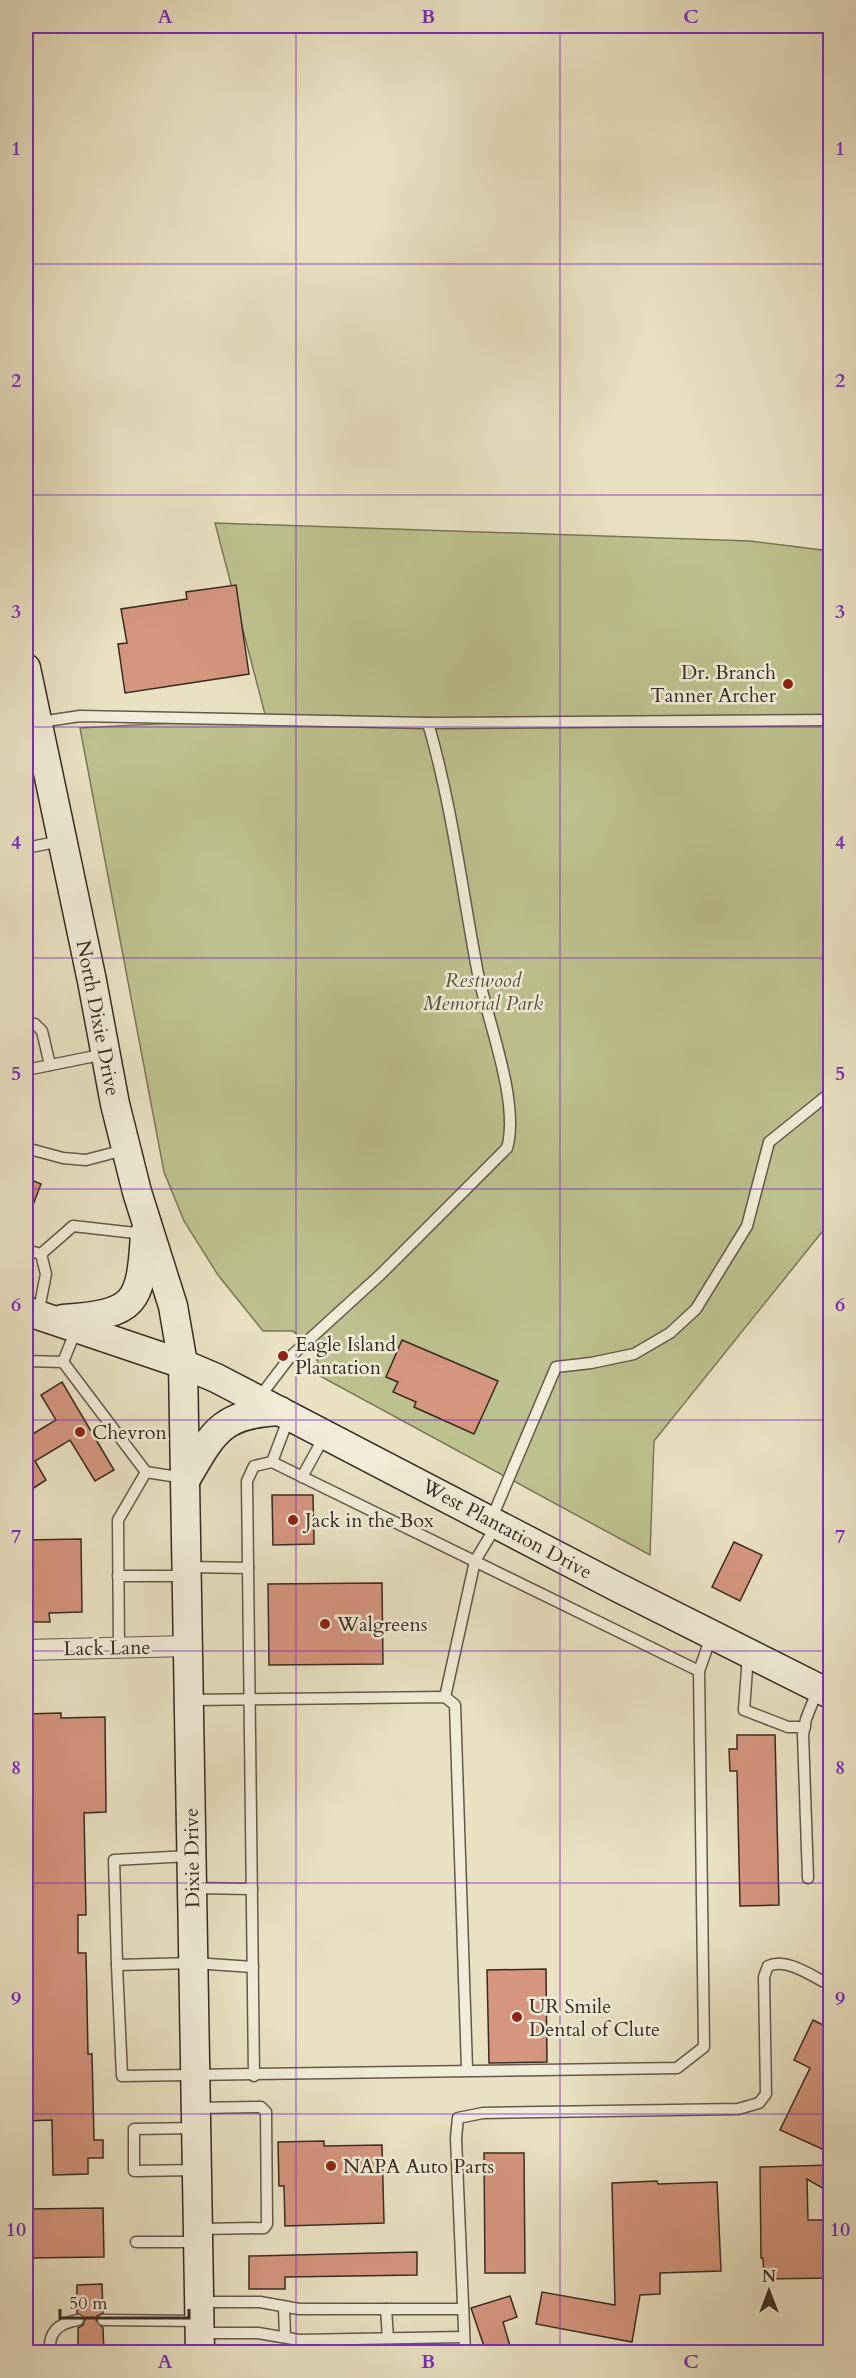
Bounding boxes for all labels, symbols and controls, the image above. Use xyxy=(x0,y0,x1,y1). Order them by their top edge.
text: A xyxy=(157,3,173,30)
text: B xyxy=(421,3,435,30)
text: C xyxy=(683,3,699,30)
text: 1 xyxy=(11,135,21,162)
text: 1 xyxy=(835,135,845,162)
text: 2 xyxy=(11,367,21,394)
text: 2 xyxy=(835,367,845,394)
text: 3 xyxy=(11,598,21,625)
text: 3 xyxy=(835,598,845,625)
place label: Dr. Branch Tanner Archer xyxy=(650,659,777,709)
marker: Dr. Branch Tanner Archer xyxy=(781,677,795,691)
text: 4 xyxy=(11,829,21,856)
text: 4 xyxy=(835,829,845,856)
street label: North Dixie Drive xyxy=(70,938,126,1098)
park label: Restwood Memorial Park xyxy=(423,967,543,1017)
text: 5 xyxy=(11,1060,21,1087)
text: 5 xyxy=(835,1060,845,1087)
text: 6 xyxy=(11,1291,21,1318)
text: 6 xyxy=(835,1291,845,1318)
place label: Eagle Island Plantation xyxy=(295,1331,396,1381)
marker: Eagle Island Plantation xyxy=(276,1349,290,1363)
place label: Chevron xyxy=(92,1419,168,1446)
marker: Chevron xyxy=(73,1425,87,1439)
street label: West Plantation Drive xyxy=(416,1472,597,1585)
place label: Jack in the Box xyxy=(302,1507,434,1534)
marker: Jack in the Box xyxy=(286,1513,300,1527)
text: 7 xyxy=(11,1523,21,1550)
text: 7 xyxy=(835,1523,845,1550)
place label: Walgreens xyxy=(336,1611,428,1638)
marker: Walgreens xyxy=(318,1617,332,1631)
street label: Lack Lane xyxy=(63,1634,151,1662)
text: 8 xyxy=(11,1754,21,1781)
text: 8 xyxy=(835,1754,845,1781)
street label: Dixie Drive xyxy=(178,1808,206,1908)
text: 9 xyxy=(11,1985,21,2012)
text: 9 xyxy=(835,1985,845,2012)
place label: UR Smile Dental of Clute xyxy=(529,1993,660,2043)
marker: UR Smile Dental of Clute xyxy=(510,2010,524,2024)
place label: NAPA Auto Parts xyxy=(343,2153,494,2180)
marker: NAPA Auto Parts xyxy=(324,2159,338,2173)
text: 10 xyxy=(6,2216,26,2243)
text: 10 xyxy=(830,2216,850,2243)
north arrow xyxy=(739,2261,799,2321)
text: N xyxy=(762,2266,776,2288)
scale bar xyxy=(60,2282,189,2320)
text: 50 m xyxy=(69,2291,108,2316)
text: A xyxy=(157,2348,173,2375)
text: B xyxy=(421,2348,435,2375)
text: C xyxy=(683,2348,699,2375)

